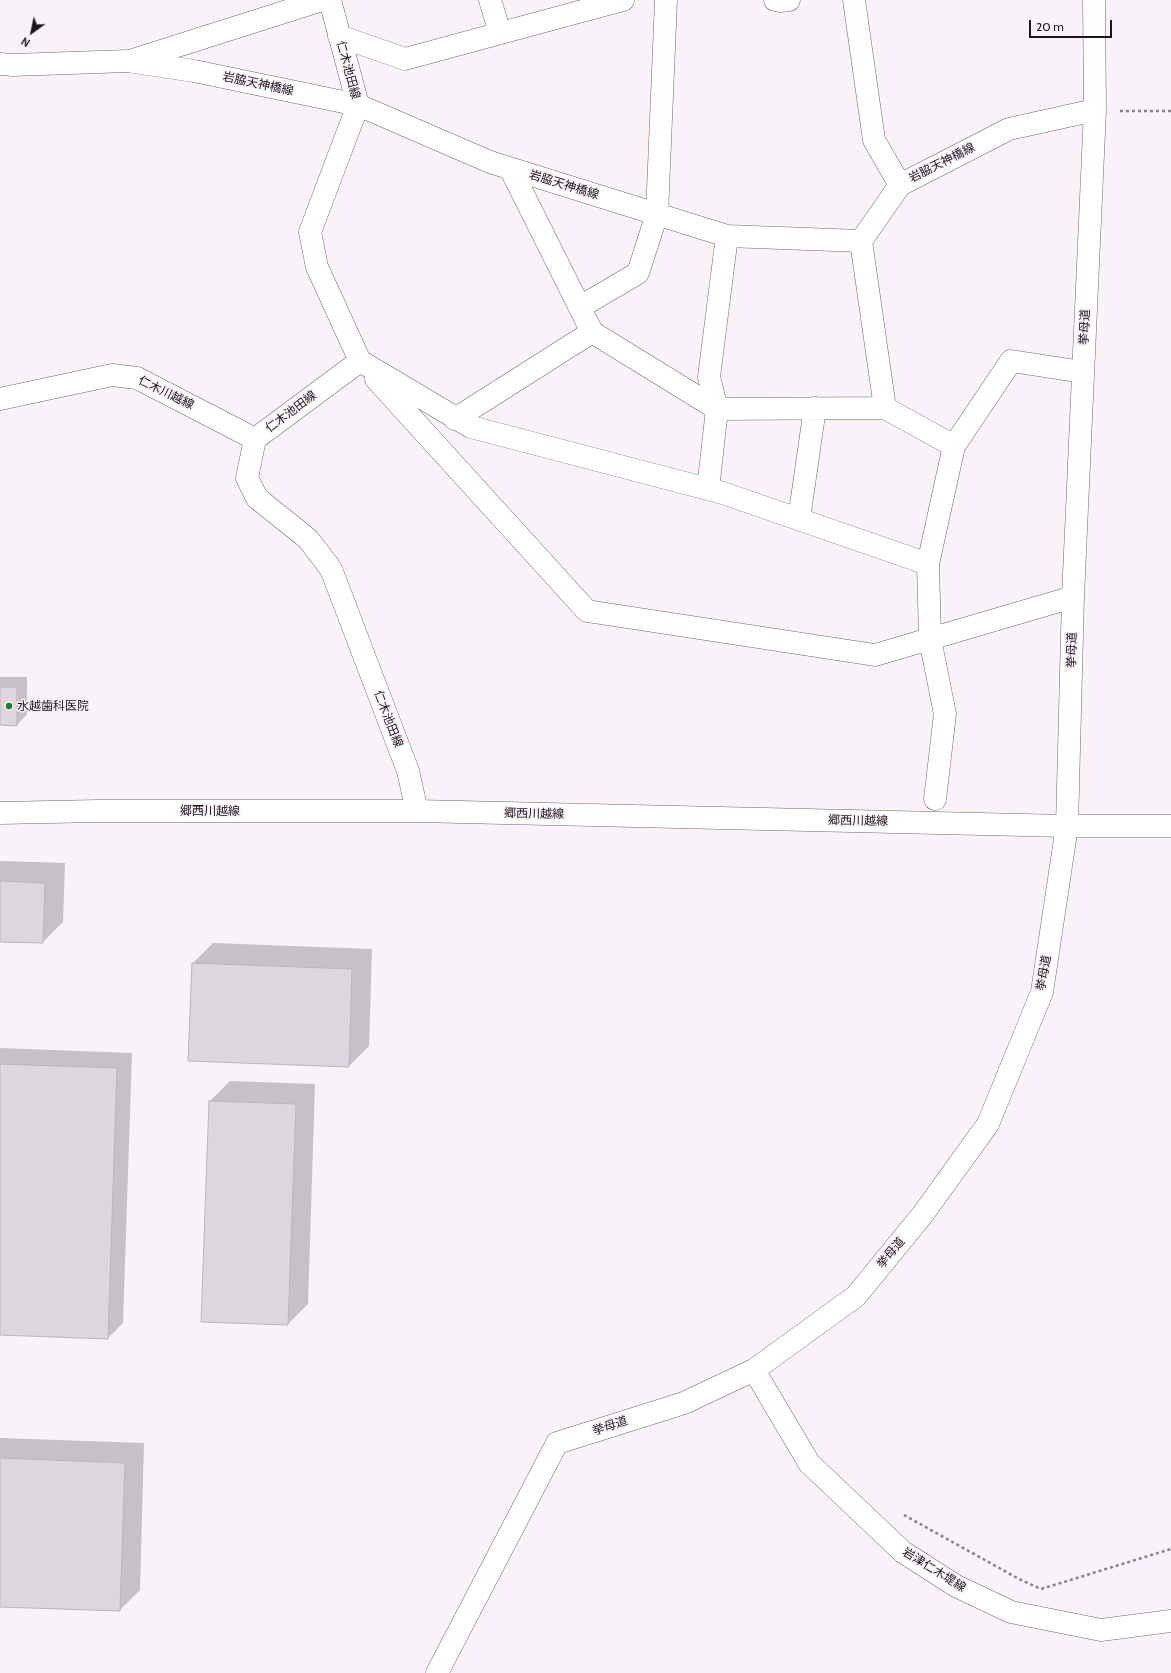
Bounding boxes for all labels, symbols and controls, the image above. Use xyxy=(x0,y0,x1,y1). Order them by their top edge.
north arrow xyxy=(12,12,52,52)
scale bar xyxy=(1031,12,1114,38)
text: 20 m xyxy=(1036,19,1064,34)
text: N xyxy=(18,34,33,50)
street label: 仁木池田線 xyxy=(333,39,363,101)
street label: 岩脇天神橋線 xyxy=(221,69,295,99)
street label: 岩脇天神橋線 xyxy=(907,140,977,186)
street label: 岩脇天神橋線 xyxy=(527,168,601,202)
street label: 挙母道 xyxy=(1077,309,1093,345)
street label: 仁木川越線 xyxy=(136,373,196,413)
street label: 仁木池田線 xyxy=(263,388,319,436)
street label: 挙母道 xyxy=(1064,632,1080,668)
street label: 仁木池田線 xyxy=(371,688,405,750)
place label: 水越歯科医院 xyxy=(17,699,89,713)
marker: 水越歯科医院 xyxy=(4,701,14,711)
street label: 郷西川越線 xyxy=(180,804,240,818)
street label: 郷西川越線 xyxy=(504,806,564,822)
street label: 郷西川越線 xyxy=(828,813,888,829)
street label: 挙母道 xyxy=(1034,954,1054,992)
street label: 挙母道 xyxy=(874,1235,908,1271)
street label: 挙母道 xyxy=(591,1414,629,1438)
street label: 岩津仁木堤線 xyxy=(900,1545,968,1595)

